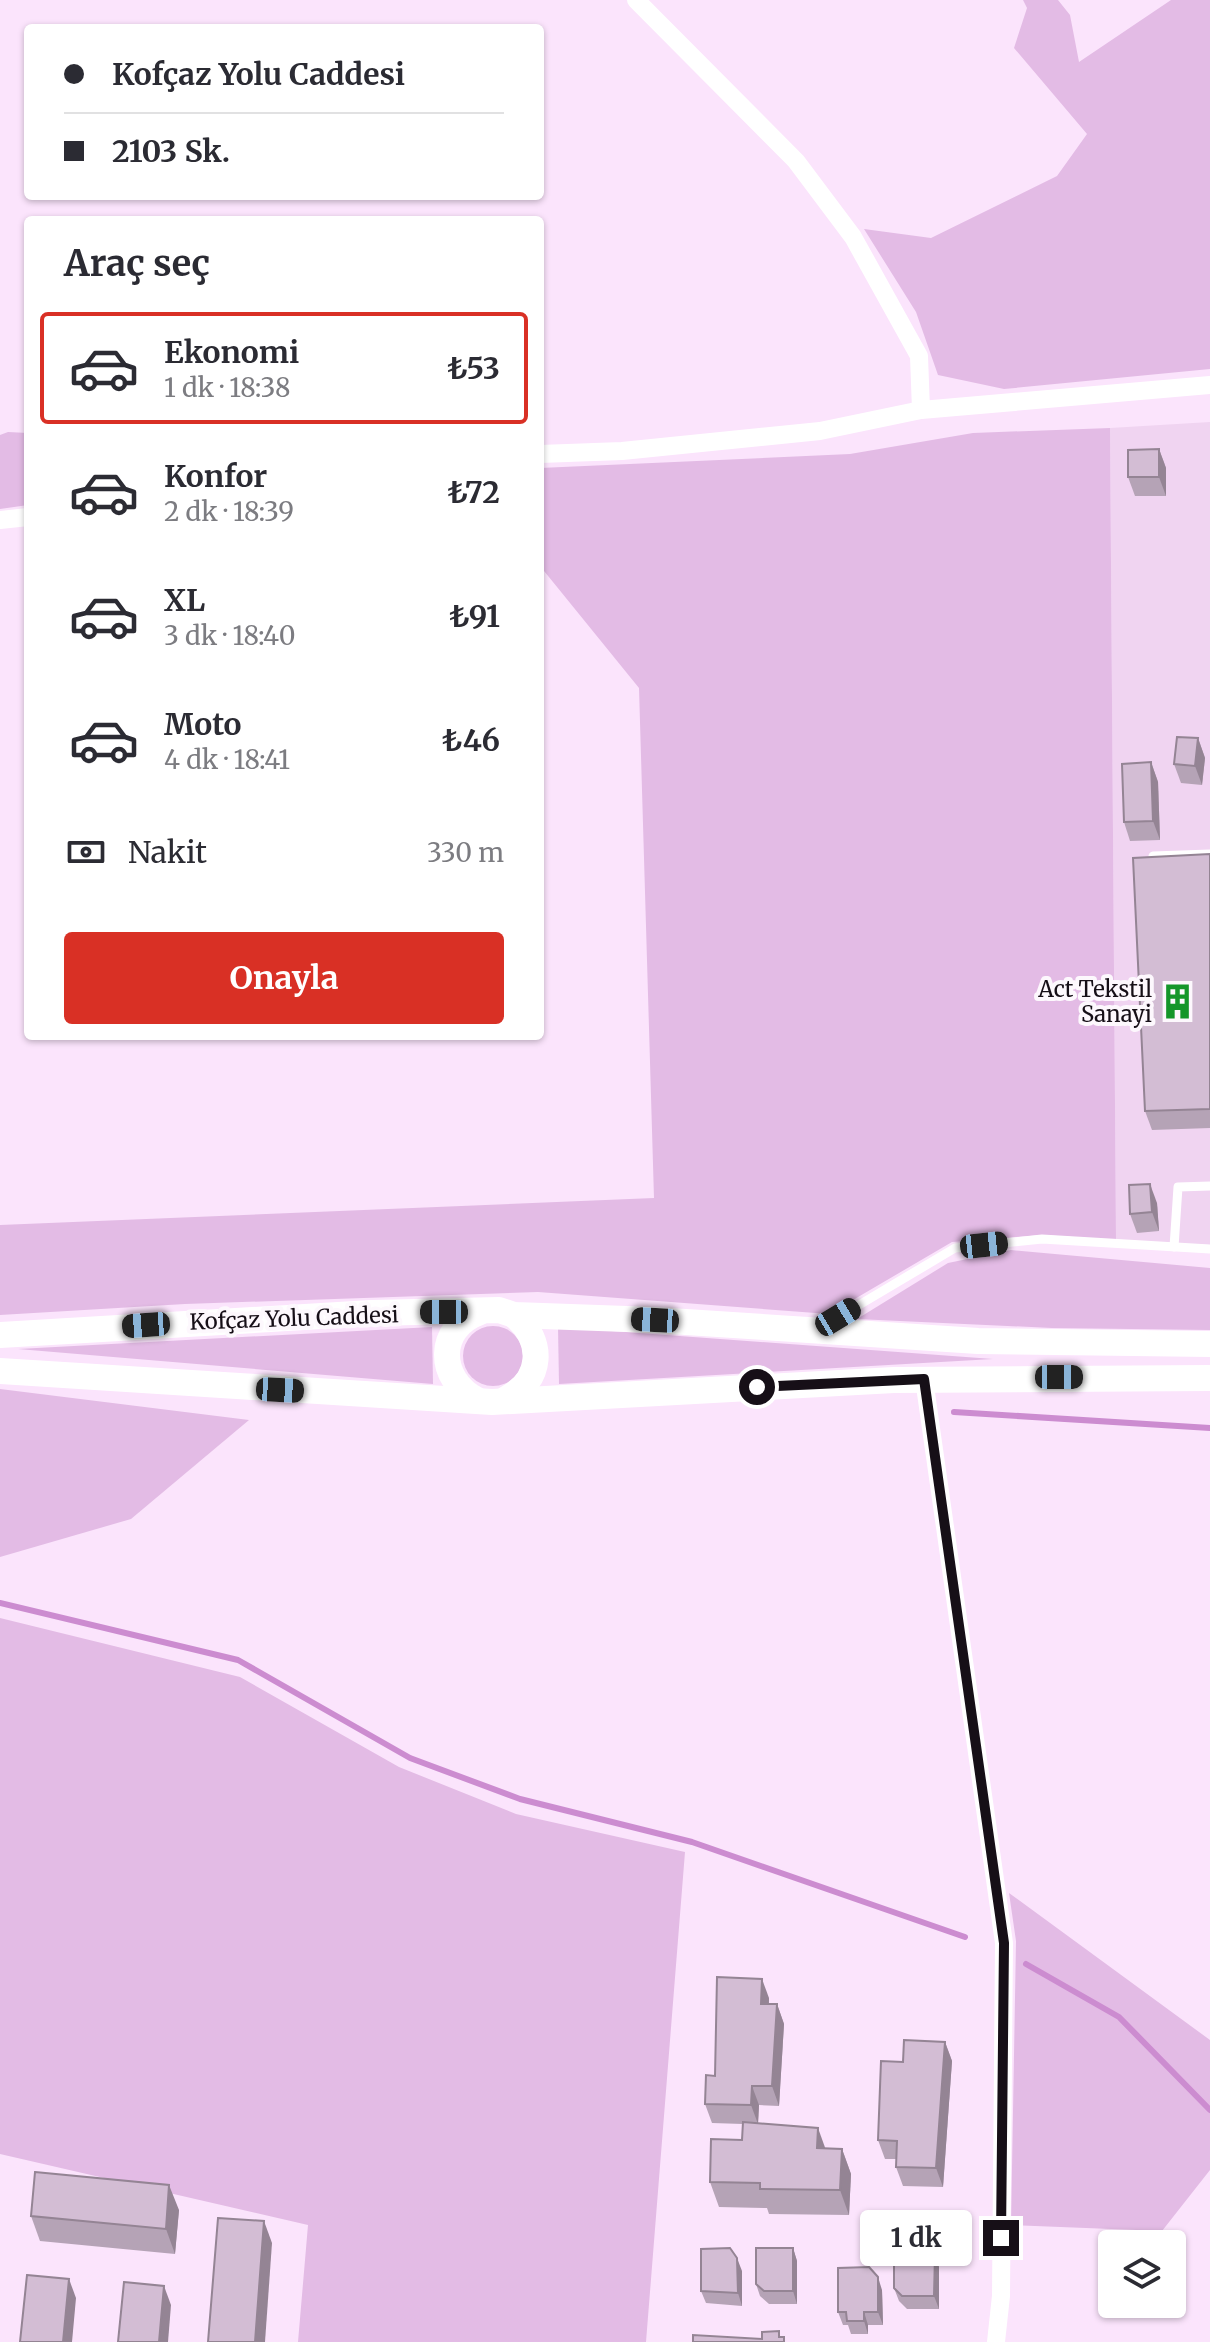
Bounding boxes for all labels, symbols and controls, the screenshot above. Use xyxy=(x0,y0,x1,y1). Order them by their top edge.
text: Kofçaz Yolu Caddesi xyxy=(112,55,405,93)
text: 2103 Sk. xyxy=(112,132,230,170)
text: Araç seç xyxy=(64,241,210,286)
icon: car xyxy=(68,332,140,404)
text: Ekonomi xyxy=(164,333,299,371)
text: ₺53 xyxy=(447,349,500,387)
text: 1 dk · 18:38 xyxy=(164,371,291,404)
icon: car xyxy=(68,456,140,528)
text: Konfor xyxy=(164,457,267,495)
text: ₺72 xyxy=(447,473,500,511)
text: 2 dk · 18:39 xyxy=(164,495,294,528)
icon: car xyxy=(68,580,140,652)
text: XL xyxy=(164,581,205,619)
text: ₺91 xyxy=(449,597,500,635)
text: 3 dk · 18:40 xyxy=(164,619,296,652)
icon: car xyxy=(68,704,140,776)
text: Moto xyxy=(164,705,242,743)
text: ₺46 xyxy=(442,721,500,759)
text: 4 dk · 18:41 xyxy=(164,743,290,776)
icon: cash xyxy=(64,830,108,874)
text: Nakit xyxy=(128,833,207,871)
text: 330 m xyxy=(427,836,504,869)
button: Onayla xyxy=(64,932,504,1024)
place label: Act Tekstil Sanayi xyxy=(1037,975,1152,1028)
building icon: Act Tekstil Sanayi xyxy=(1159,983,1197,1021)
car xyxy=(959,1231,1009,1259)
car xyxy=(811,1294,865,1340)
street label: Kofçaz Yolu Caddesi xyxy=(189,1300,399,1336)
car xyxy=(420,1300,468,1324)
car xyxy=(630,1307,680,1333)
car xyxy=(121,1311,171,1339)
car xyxy=(1035,1365,1083,1389)
route start xyxy=(739,1369,775,1405)
car xyxy=(255,1377,305,1403)
callout: 1 dk xyxy=(861,2210,973,2266)
route end xyxy=(983,2220,1019,2256)
text: 1 dk xyxy=(890,2221,942,2254)
map controls xyxy=(1098,2230,1186,2318)
button: layers xyxy=(1098,2230,1186,2318)

